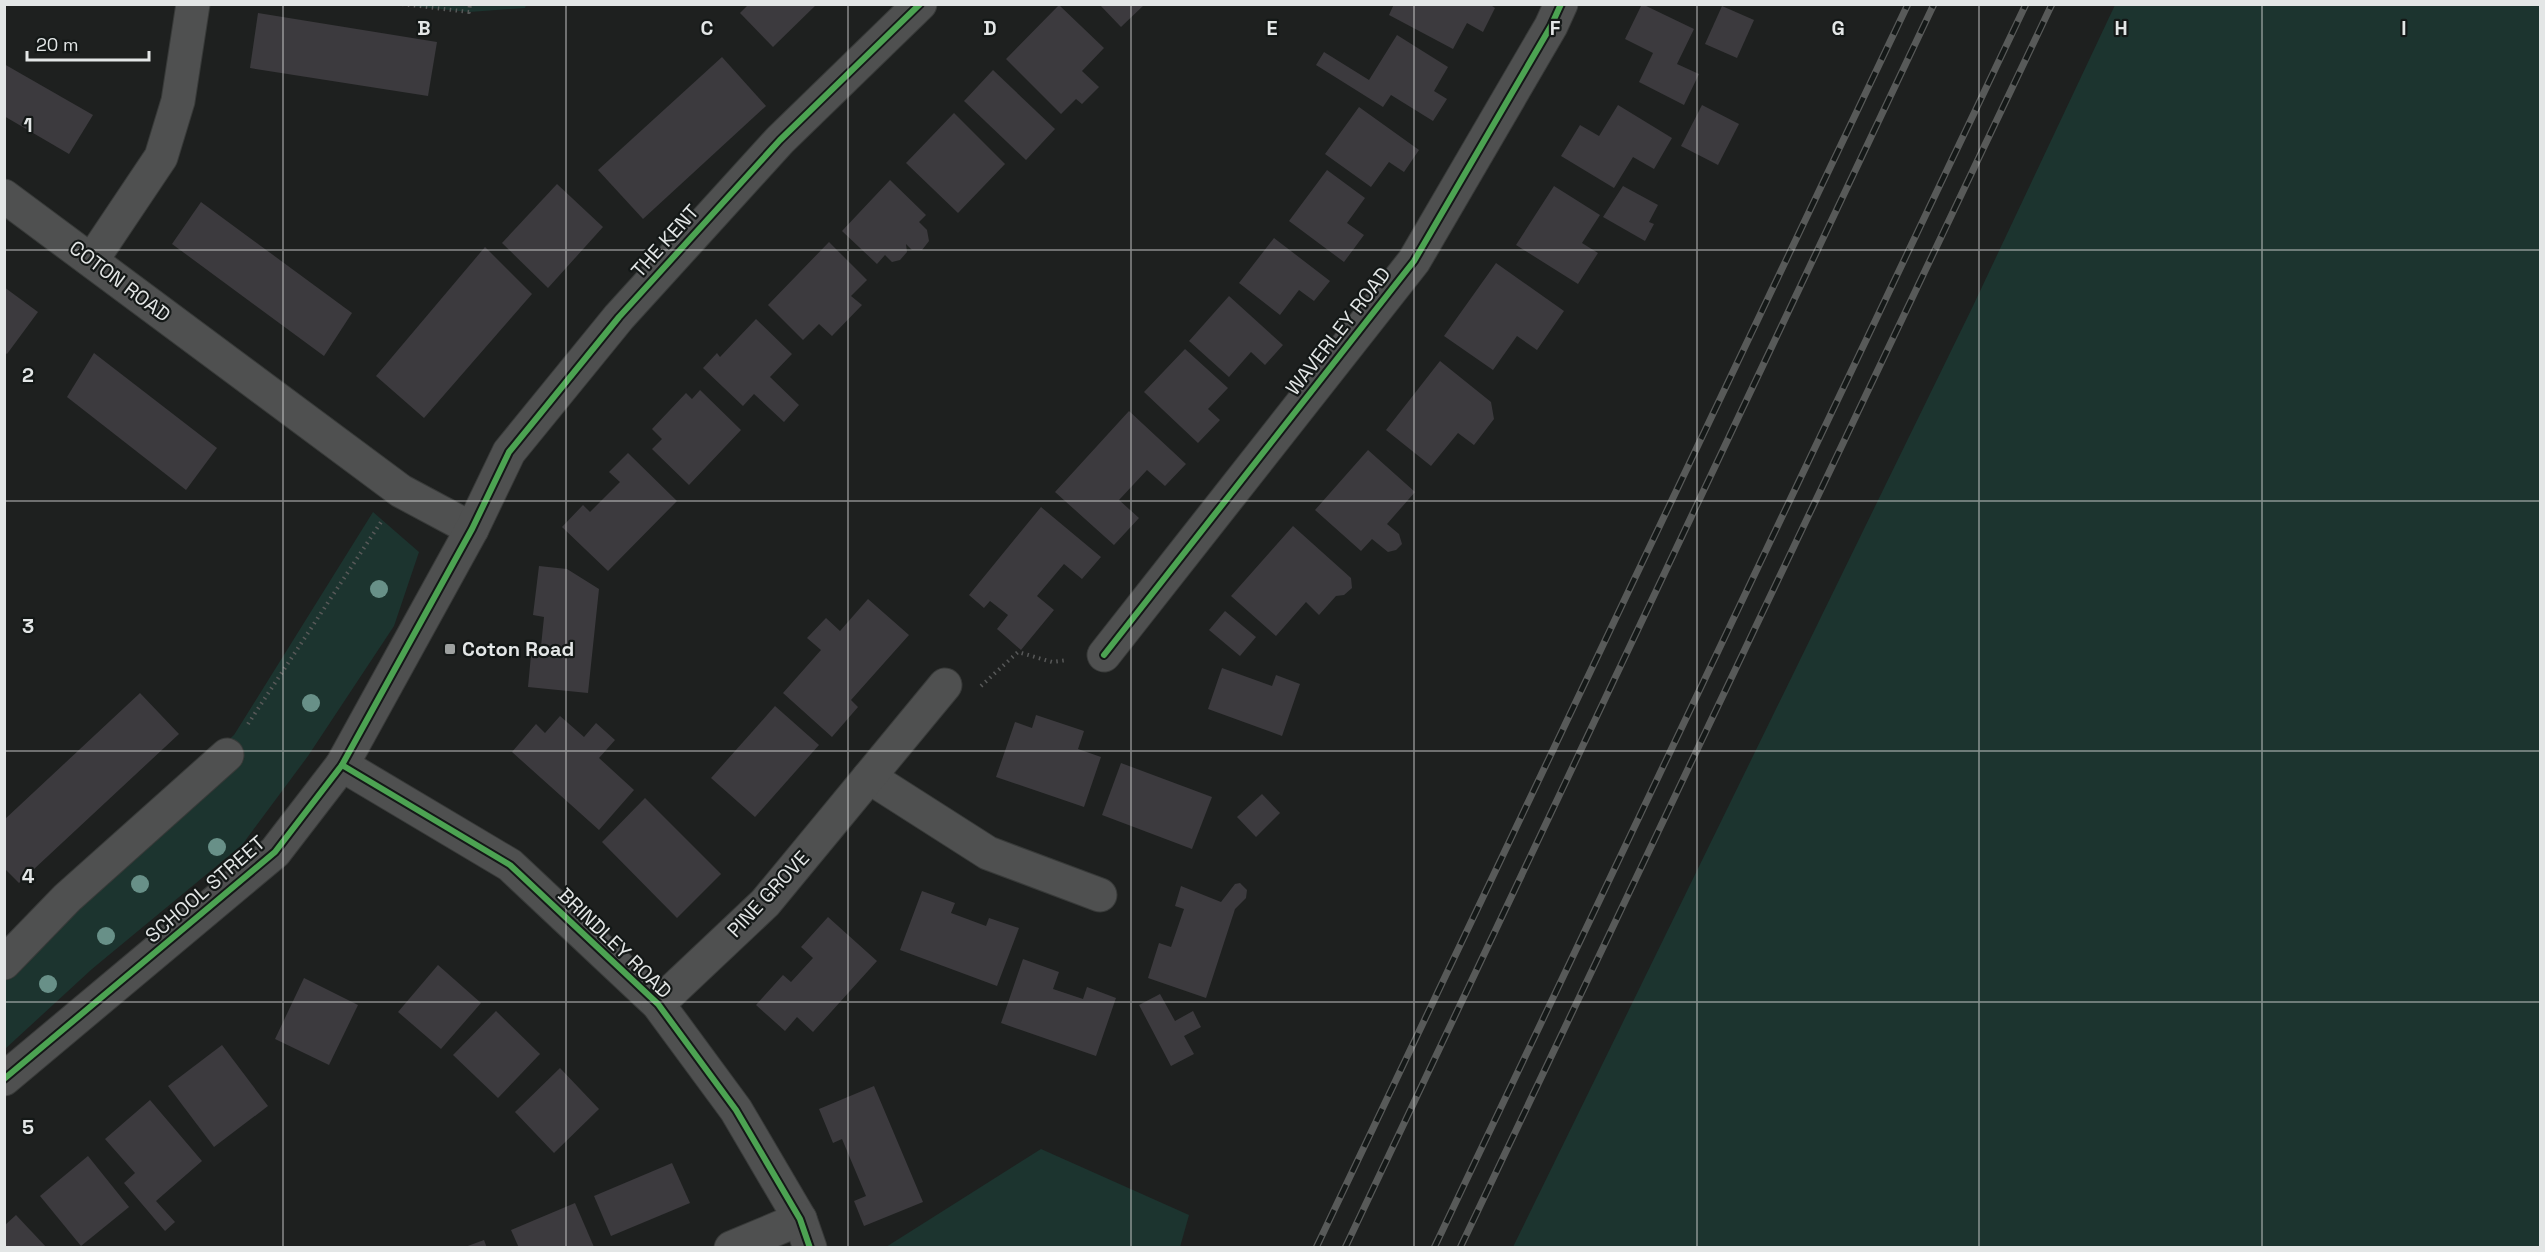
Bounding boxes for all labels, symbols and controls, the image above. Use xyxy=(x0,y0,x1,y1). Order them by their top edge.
text: B xyxy=(417,15,431,41)
text: C xyxy=(701,15,714,41)
text: D xyxy=(983,15,997,41)
text: E xyxy=(1266,15,1278,41)
text: F xyxy=(1550,15,1561,41)
text: G xyxy=(1831,15,1845,41)
text: H xyxy=(2114,15,2128,41)
text: I xyxy=(2401,15,2407,41)
scale bar xyxy=(27,24,148,62)
text: 20 m xyxy=(36,33,79,56)
text: 1 xyxy=(23,112,33,138)
street label: THE KENT xyxy=(625,199,705,283)
street label: COTON ROAD xyxy=(64,234,176,328)
street label: WAVERLEY ROAD xyxy=(1280,262,1396,400)
text: 2 xyxy=(22,362,34,388)
text: 3 xyxy=(22,613,34,639)
place label: Coton Road xyxy=(462,636,574,662)
marker: Coton Road xyxy=(443,642,457,656)
street label: SCHOOL STREET xyxy=(140,830,271,948)
street label: PINE GROVE xyxy=(721,845,815,943)
text: 4 xyxy=(22,863,35,889)
street label: BRINDLEY ROAD xyxy=(553,882,677,1004)
text: 5 xyxy=(22,1114,34,1140)

